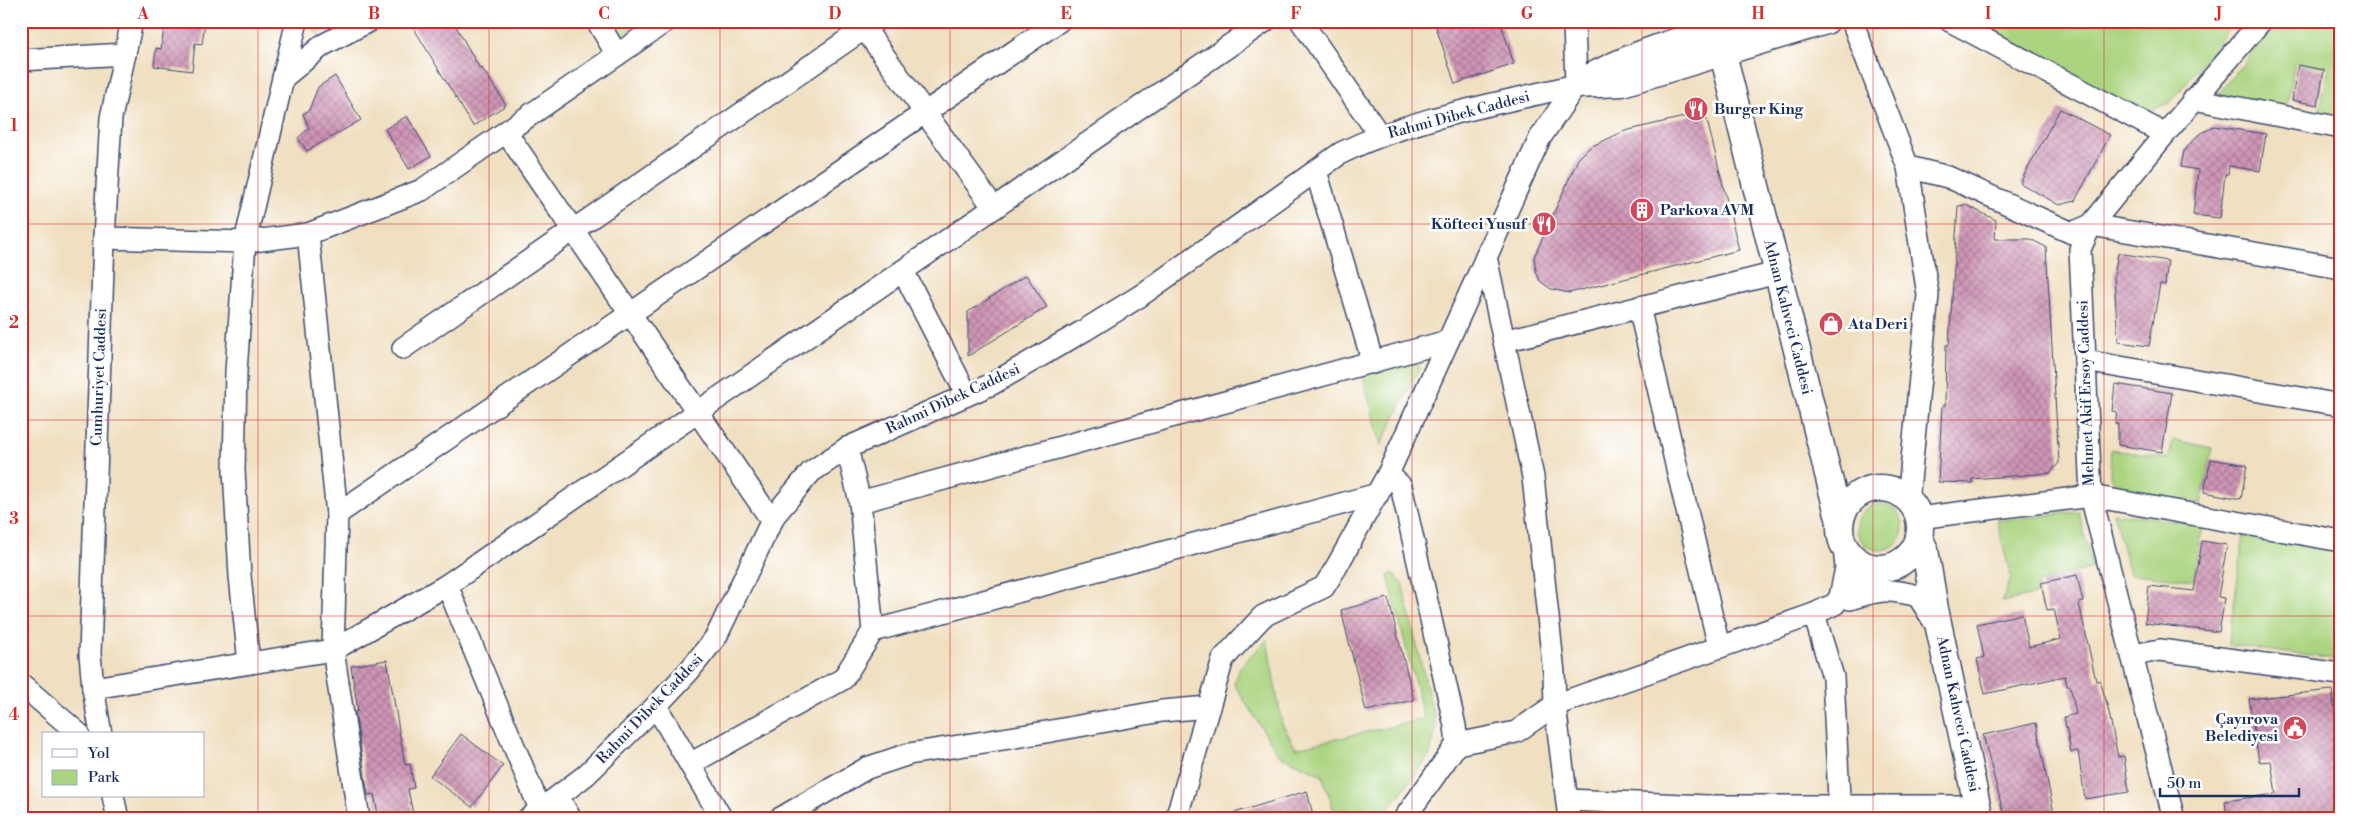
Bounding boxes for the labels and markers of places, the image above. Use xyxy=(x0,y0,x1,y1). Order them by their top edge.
restaurant icon: Burger King xyxy=(1683,96,1709,122)
place label: Burger King xyxy=(1714,100,1804,119)
building icon: Parkova AVM xyxy=(1629,197,1655,223)
place label: Parkova AVM xyxy=(1660,201,1754,220)
restaurant icon: Köfteci Yusuf xyxy=(1531,211,1557,237)
place label: Köfteci Yusuf xyxy=(1431,215,1528,234)
shop icon: Ata Deri xyxy=(1818,311,1844,337)
place label: Ata Deri xyxy=(1847,315,1908,334)
place label: Çayırova Belediyesi xyxy=(2205,710,2279,746)
public building icon: Çayırova Belediyesi xyxy=(2282,715,2308,741)

